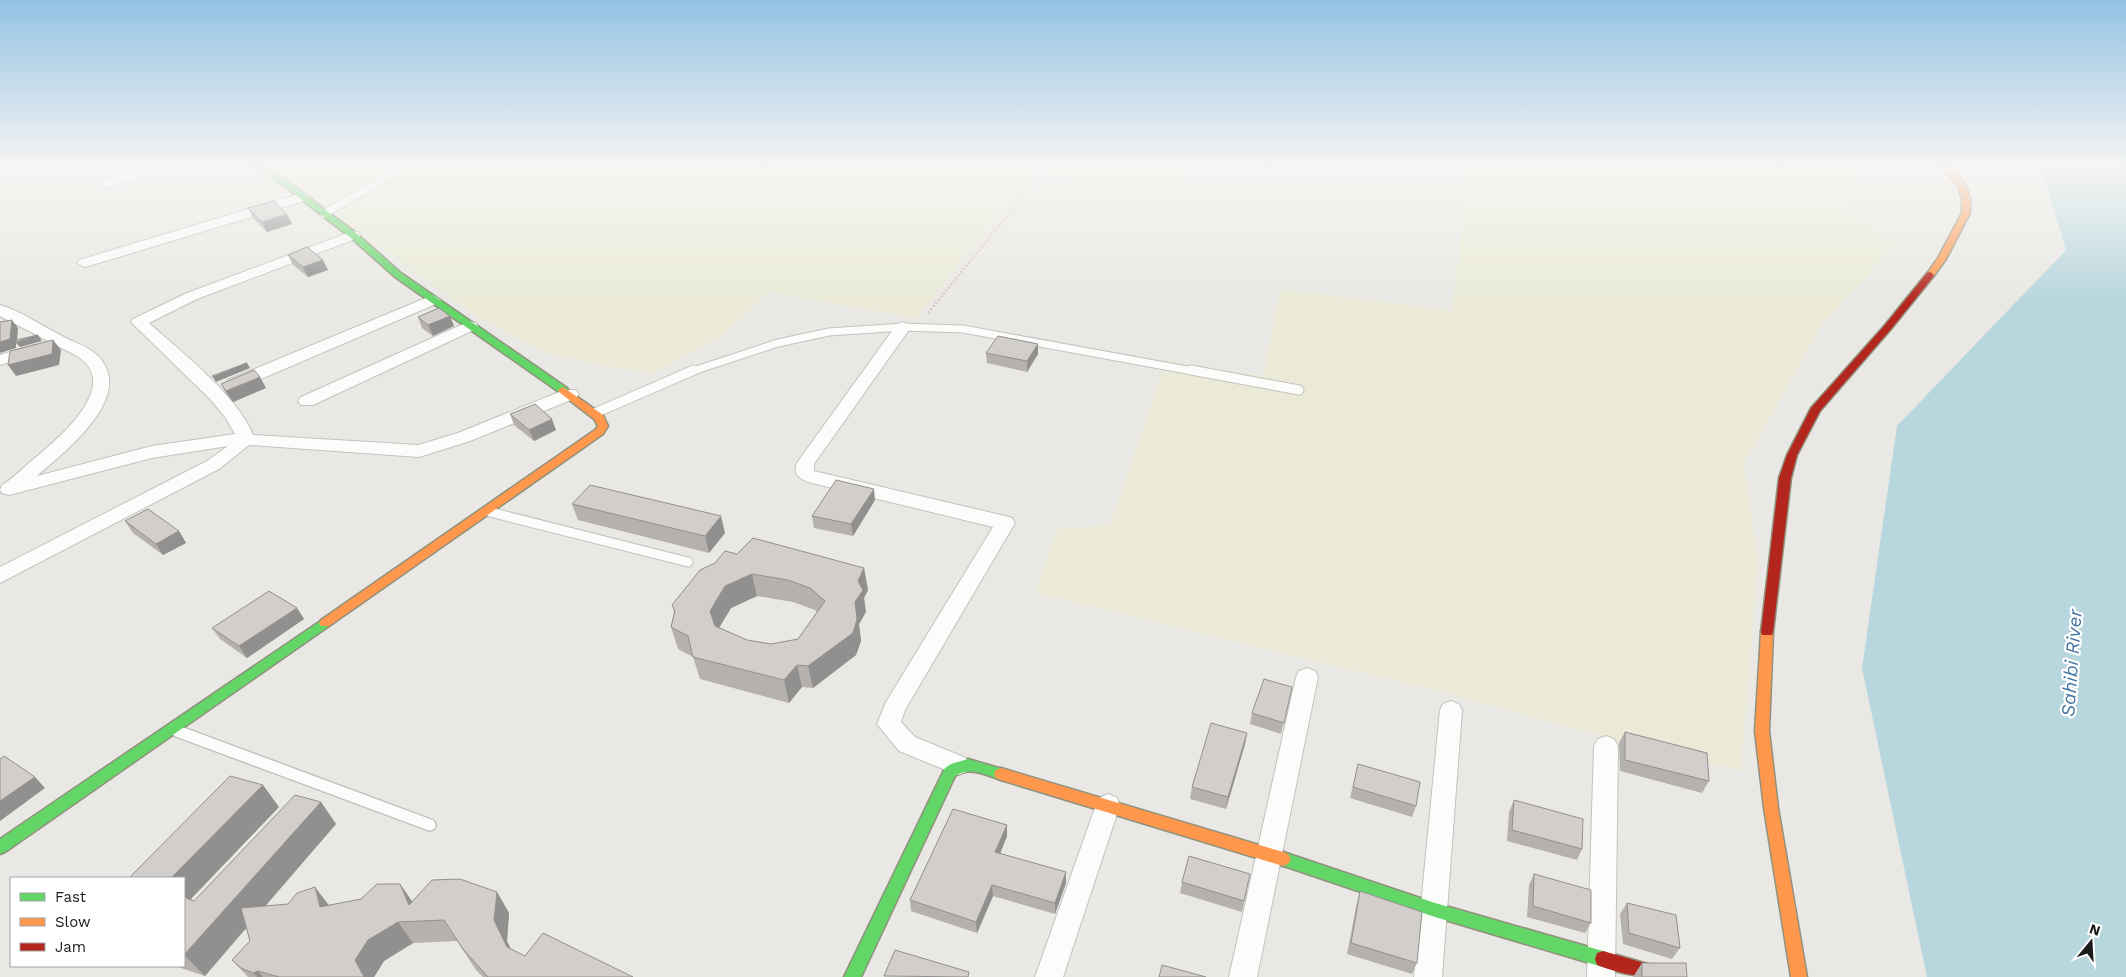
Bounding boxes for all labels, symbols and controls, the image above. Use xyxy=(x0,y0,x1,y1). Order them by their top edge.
water label: Sahibi River xyxy=(2056,608,2087,718)
legend xyxy=(10,877,185,967)
text: Fast xyxy=(55,888,87,906)
text: Slow xyxy=(55,913,91,931)
north arrow xyxy=(2066,917,2116,967)
text: N xyxy=(2088,920,2102,939)
text: Jam xyxy=(55,938,86,956)

